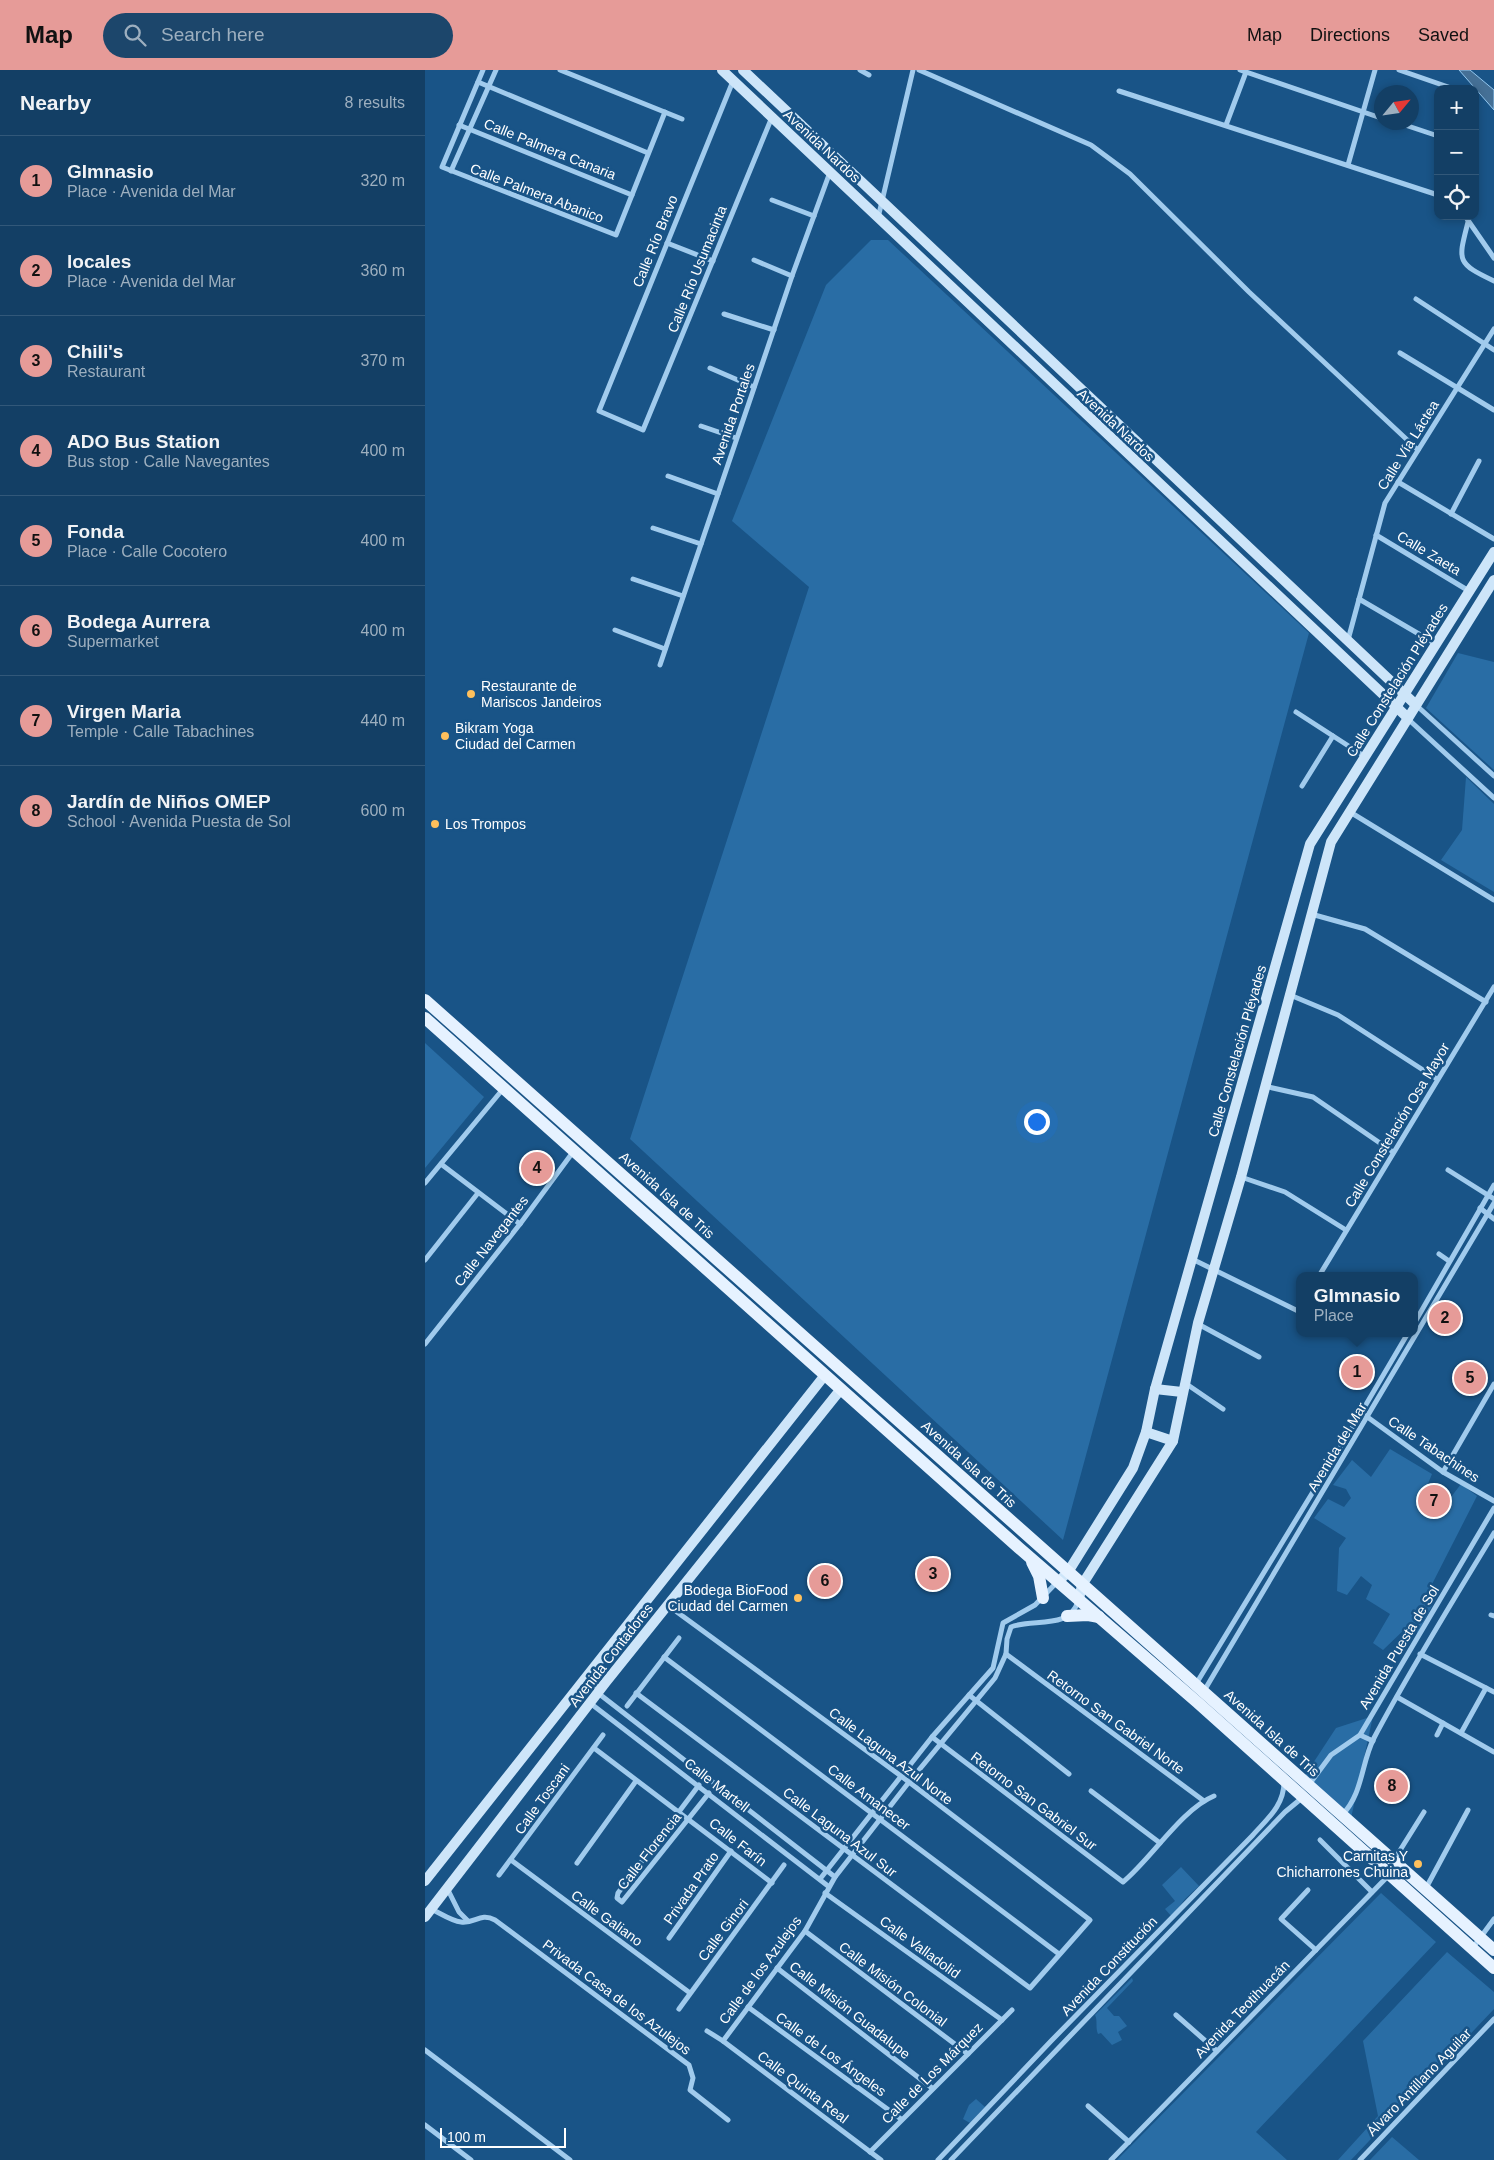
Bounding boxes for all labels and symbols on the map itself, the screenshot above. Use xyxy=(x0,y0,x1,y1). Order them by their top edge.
north arrow xyxy=(1374,85,1419,130)
street label: Avenida Nardos xyxy=(780,106,864,186)
street label: Calle Palmera Canaria xyxy=(482,115,618,183)
street label: Calle Palmera Abanico xyxy=(468,160,606,226)
street label: Calle Río Bravo xyxy=(629,192,681,289)
street label: Calle Río Usumacinta xyxy=(664,203,730,335)
street label: Avenida Portales xyxy=(708,361,758,467)
street label: Avenida Nardos xyxy=(1074,385,1158,465)
street label: Calle Vía Láctea xyxy=(1374,397,1442,493)
street label: Calle Zaeta xyxy=(1394,528,1464,578)
street label: Calle Constelación Pléyades xyxy=(1343,600,1451,760)
place label: Restaurante de Mariscos Jandeiros xyxy=(481,678,602,710)
marker: Restaurante de Mariscos Jandeiros xyxy=(465,688,477,700)
place label: Bikram Yoga Ciudad del Carmen xyxy=(455,720,576,752)
marker: Bikram Yoga Ciudad del Carmen xyxy=(439,730,451,742)
place label: Los Trompos xyxy=(445,816,526,832)
marker: Los Trompos xyxy=(429,818,441,830)
street label: Calle Constelación Pléyades xyxy=(1205,963,1269,1139)
street label: Calle Constelación Osa Mayor xyxy=(1341,1040,1453,1210)
your location xyxy=(1024,1109,1050,1135)
street label: Avenida Isla de Tris xyxy=(616,1148,718,1242)
pin: 4 xyxy=(521,1149,553,1187)
street label: Calle Navegantes xyxy=(451,1193,531,1289)
pin: 2 xyxy=(1429,1299,1461,1337)
pin: 1 xyxy=(1341,1353,1373,1391)
pin: 5 xyxy=(1454,1359,1486,1397)
street label: Avenida del Mar xyxy=(1304,1399,1370,1494)
street label: Calle Tabachines xyxy=(1385,1413,1483,1485)
street label: Avenida Isla de Tris xyxy=(918,1417,1020,1511)
pin: 7 xyxy=(1418,1482,1450,1520)
pin: 3 xyxy=(917,1555,949,1593)
pin: 6 xyxy=(809,1562,841,1600)
place label: Bodega BioFood Ciudad del Carmen xyxy=(667,1582,788,1614)
street label: Avenida Puesta de Sol xyxy=(1356,1582,1442,1712)
marker: Bodega BioFood Ciudad del Carmen xyxy=(792,1592,804,1604)
street label: Avenida Contadores xyxy=(566,1600,656,1710)
street label: Retorno San Gabriel Norte xyxy=(1044,1667,1188,1777)
street label: Avenida Isla de Tris xyxy=(1221,1686,1323,1780)
street label: Calle Laguna Azul Norte xyxy=(826,1704,956,1808)
street label: Retorno San Gabriel Sur xyxy=(968,1748,1100,1854)
street label: Calle Martell xyxy=(681,1755,753,1815)
street label: Calle Toscani xyxy=(511,1761,573,1837)
street label: Calle Amanecer xyxy=(825,1761,914,1833)
pin: 8 xyxy=(1376,1767,1408,1805)
street label: Calle Laguna Azul Sur xyxy=(780,1784,900,1880)
street label: Calle Florencia xyxy=(614,1809,684,1893)
street label: Calle Farín xyxy=(706,1815,770,1869)
street label: Privada Prato xyxy=(660,1848,722,1927)
place label: Carnitas Y Chicharrones Chuina xyxy=(1276,1848,1409,1880)
marker: Carnitas Y Chicharrones Chuina xyxy=(1412,1858,1424,1870)
street label: Calle Galiano xyxy=(568,1887,646,1949)
street label: Calle Ginori xyxy=(695,1896,751,1964)
street label: Calle Valladolid xyxy=(877,1912,963,1982)
street label: Calle de los Azulejos xyxy=(716,1913,804,2027)
street label: Avenida Constitución xyxy=(1058,1913,1160,2019)
street label: Privada Casa de los Azulejos xyxy=(540,1936,694,2058)
street label: Calle Misión Colonial xyxy=(836,1938,950,2030)
street label: Avenida Teotihuacán xyxy=(1191,1957,1293,2061)
street label: Calle Misión Guadalupe xyxy=(787,1958,914,2062)
street label: Calle de Los Ángeles xyxy=(773,2009,889,2099)
street label: Calle de Los Márquez xyxy=(878,2019,986,2127)
street label: Álvaro Antillano Aguilar xyxy=(1364,2025,1475,2139)
street label: Calle Quinta Real xyxy=(754,2048,852,2126)
scale bar xyxy=(440,2125,566,2148)

